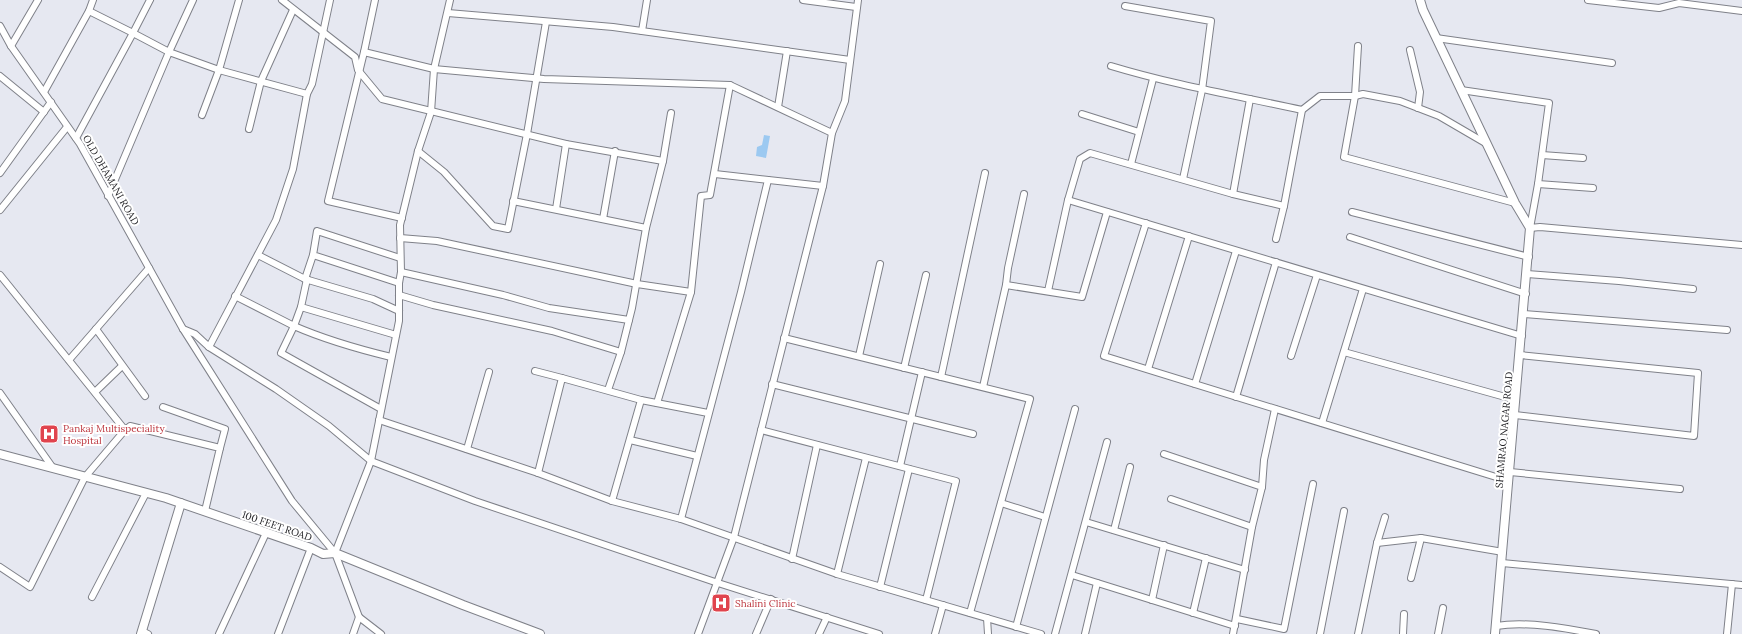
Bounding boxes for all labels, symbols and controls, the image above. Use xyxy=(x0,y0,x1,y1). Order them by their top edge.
street label: OLD DHAMANI ROAD xyxy=(80,133,142,227)
street label: SHAMRAO NAGAR ROAD xyxy=(1492,371,1516,489)
place label: Pankaj Multispeciality Hospital xyxy=(63,422,165,447)
hospital icon: Pankaj Multispeciality Hospital xyxy=(38,423,60,445)
street label: 100 FEET ROAD xyxy=(240,508,314,544)
hospital icon: Shalini Clinic xyxy=(710,592,732,614)
place label: Shalini Clinic xyxy=(735,597,796,610)

